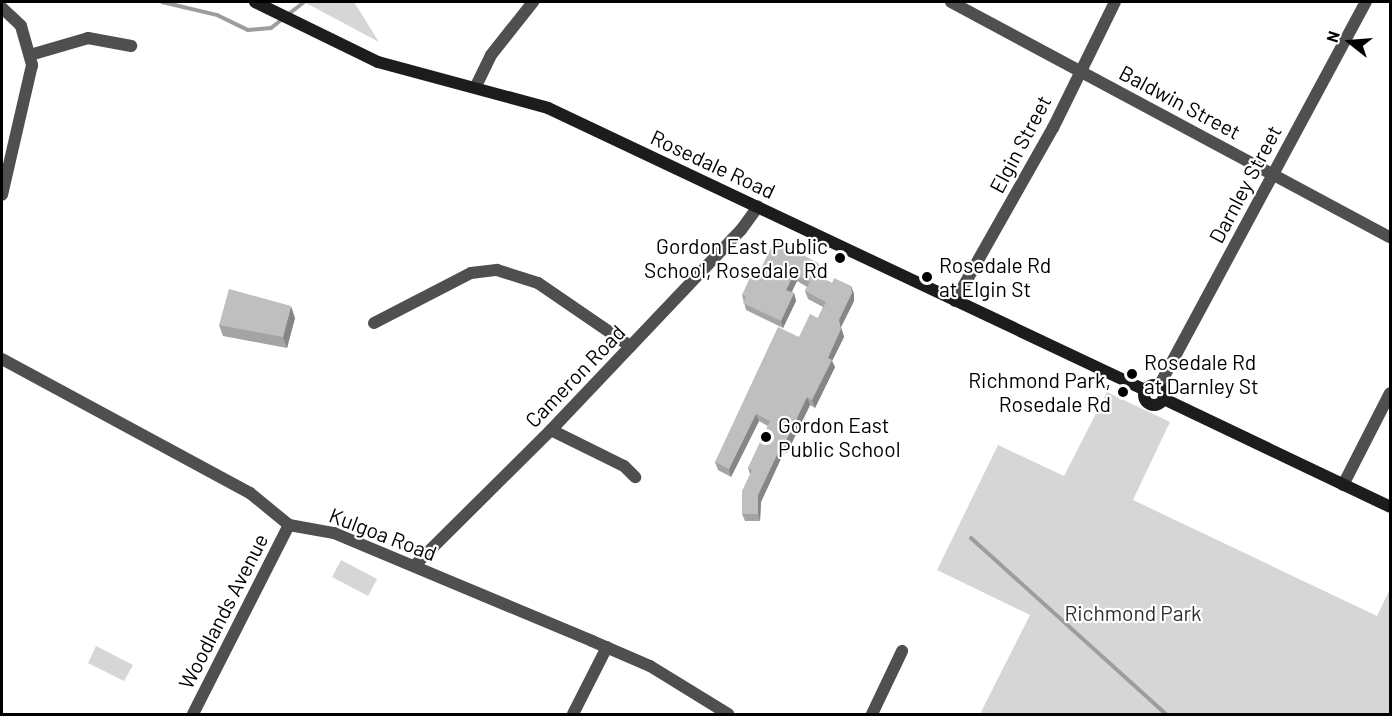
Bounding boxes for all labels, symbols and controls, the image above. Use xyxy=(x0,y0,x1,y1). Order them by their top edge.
north arrow xyxy=(1320,12,1380,72)
text: N xyxy=(1322,29,1343,44)
street label: Baldwin Street xyxy=(1115,60,1245,144)
street label: Elgin Street xyxy=(984,91,1056,197)
street label: Darnley Street xyxy=(1203,121,1287,247)
street label: Rosedale Road xyxy=(647,124,779,204)
place label: Gordon East Public School, Rosedale Rd xyxy=(644,233,828,283)
marker: Gordon East Public School, Rosedale Rd xyxy=(833,251,847,265)
place label: Rosedale Rd at Elgin St xyxy=(939,252,1051,302)
marker: Rosedale Rd at Elgin St xyxy=(920,270,934,284)
street label: Cameron Road xyxy=(520,320,630,432)
place label: Rosedale Rd at Darnley St xyxy=(1144,349,1259,399)
place label: Richmond Park, Rosedale Rd xyxy=(968,367,1111,417)
marker: Rosedale Rd at Darnley St xyxy=(1125,367,1139,381)
marker: Richmond Park, Rosedale Rd xyxy=(1116,385,1130,399)
place label: Gordon East Public School xyxy=(778,412,901,462)
marker: Gordon East Public School xyxy=(759,430,773,444)
street label: Kulgoa Road xyxy=(326,502,440,566)
street label: Woodlands Avenue xyxy=(173,529,273,693)
park label: Richmond Park xyxy=(1064,600,1202,626)

